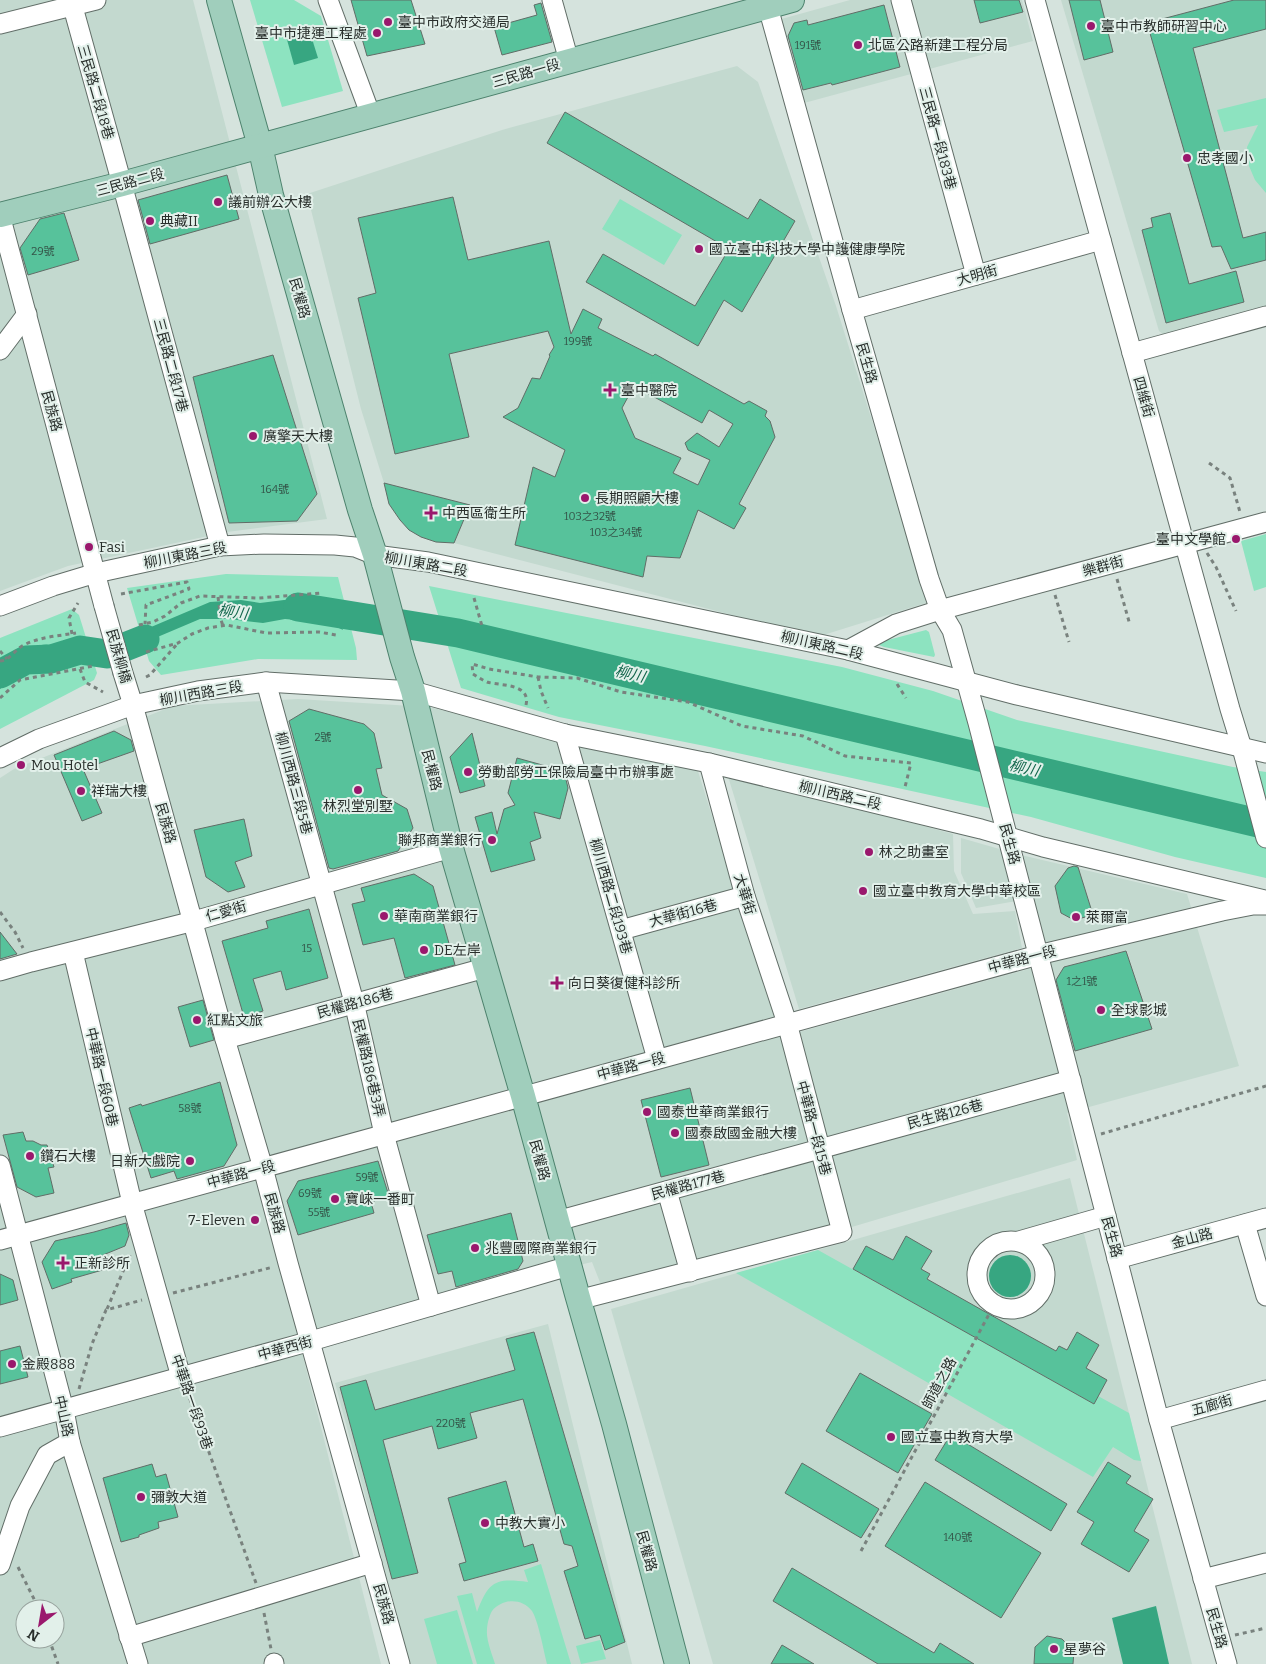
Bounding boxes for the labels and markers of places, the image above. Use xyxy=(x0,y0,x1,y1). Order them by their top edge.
place label: 臺中市政府交通局 xyxy=(398,14,510,31)
marker: 臺中市政府交通局 xyxy=(382,16,394,28)
place label: 臺中市教師研習中心 xyxy=(1101,18,1227,35)
marker: 臺中市教師研習中心 xyxy=(1085,20,1097,32)
place label: 臺中市捷運工程處 xyxy=(255,25,367,42)
marker: 臺中市捷運工程處 xyxy=(371,27,383,39)
place label: 北區公路新建工程分局 xyxy=(868,37,1008,54)
marker: 北區公路新建工程分局 xyxy=(852,39,864,51)
place label: 忠孝國小 xyxy=(1197,150,1253,167)
marker: 忠孝國小 xyxy=(1181,152,1193,164)
place label: 議前辦公大樓 xyxy=(228,194,312,211)
marker: 議前辦公大樓 xyxy=(212,196,224,208)
place label: 典藏II xyxy=(160,213,198,230)
marker: 典藏II xyxy=(144,215,156,227)
place label: 國立臺中科技大學中護健康學院 xyxy=(709,241,905,258)
marker: 國立臺中科技大學中護健康學院 xyxy=(693,243,705,255)
place label: 臺中醫院 xyxy=(621,382,677,399)
marker: 臺中醫院 xyxy=(603,383,617,397)
place label: 廣擎天大樓 xyxy=(263,428,333,445)
marker: 廣擎天大樓 xyxy=(247,430,259,442)
place label: 長期照顧大樓 xyxy=(595,490,679,507)
marker: 長期照顧大樓 xyxy=(579,492,591,504)
place label: 中西區衛生所 xyxy=(442,505,526,522)
marker: 中西區衛生所 xyxy=(424,506,438,520)
place label: 臺中文學館 xyxy=(1156,531,1226,548)
marker: 臺中文學館 xyxy=(1230,533,1242,545)
place label: Fasi xyxy=(99,539,125,556)
marker: Fasi xyxy=(83,541,95,553)
place label: Mou Hotel xyxy=(31,757,98,774)
marker: Mou Hotel xyxy=(15,759,27,771)
place label: 勞動部勞工保險局臺中市辦事處 xyxy=(478,764,674,781)
marker: 勞動部勞工保險局臺中市辦事處 xyxy=(462,766,474,778)
place label: 祥瑞大樓 xyxy=(91,783,147,800)
marker: 林烈堂別墅 xyxy=(352,784,364,796)
marker: 祥瑞大樓 xyxy=(75,785,87,797)
place label: 林烈堂別墅 xyxy=(323,798,393,815)
place label: 聯邦商業銀行 xyxy=(398,832,482,849)
marker: 聯邦商業銀行 xyxy=(486,834,498,846)
place label: 林之助畫室 xyxy=(879,844,949,861)
marker: 林之助畫室 xyxy=(863,846,875,858)
place label: 國立臺中教育大學中華校區 xyxy=(873,883,1041,900)
marker: 國立臺中教育大學中華校區 xyxy=(857,885,869,897)
place label: 華南商業銀行 xyxy=(394,908,478,925)
place label: 萊爾富 xyxy=(1086,909,1128,926)
marker: 華南商業銀行 xyxy=(378,910,390,922)
marker: 萊爾富 xyxy=(1070,911,1082,923)
place label: DE左岸 xyxy=(434,942,481,959)
marker: DE左岸 xyxy=(418,944,430,956)
place label: 向日葵復健科診所 xyxy=(568,975,680,992)
marker: 向日葵復健科診所 xyxy=(550,976,564,990)
place label: 全球影城 xyxy=(1111,1002,1167,1019)
marker: 全球影城 xyxy=(1095,1004,1107,1016)
place label: 紅點文旅 xyxy=(207,1012,263,1029)
marker: 紅點文旅 xyxy=(191,1014,203,1026)
place label: 國泰世華商業銀行 xyxy=(657,1104,769,1121)
marker: 國泰世華商業銀行 xyxy=(641,1106,653,1118)
place label: 國泰啟國金融大樓 xyxy=(685,1125,797,1142)
marker: 國泰啟國金融大樓 xyxy=(669,1127,681,1139)
place label: 鑽石大樓 xyxy=(40,1148,96,1165)
marker: 鑽石大樓 xyxy=(24,1150,36,1162)
place label: 日新大戲院 xyxy=(110,1153,180,1170)
marker: 日新大戲院 xyxy=(184,1155,196,1167)
place label: 寶崍一番町 xyxy=(345,1191,415,1208)
marker: 寶崍一番町 xyxy=(329,1193,341,1205)
place label: 7-Eleven xyxy=(188,1212,245,1229)
marker: 7-Eleven xyxy=(249,1214,261,1226)
place label: 兆豐國際商業銀行 xyxy=(485,1240,597,1257)
marker: 兆豐國際商業銀行 xyxy=(469,1242,481,1254)
place label: 正新診所 xyxy=(74,1255,130,1272)
marker: 正新診所 xyxy=(56,1256,70,1270)
place label: 金殿888 xyxy=(22,1356,75,1373)
marker: 金殿888 xyxy=(6,1358,18,1370)
place label: 國立臺中教育大學 xyxy=(901,1429,1013,1446)
marker: 國立臺中教育大學 xyxy=(885,1431,897,1443)
place label: 彌敦大道 xyxy=(151,1489,207,1506)
marker: 彌敦大道 xyxy=(135,1491,147,1503)
place label: 中教大實小 xyxy=(495,1515,565,1532)
marker: 中教大實小 xyxy=(479,1517,491,1529)
place label: 星夢谷 xyxy=(1064,1641,1106,1658)
marker: 星夢谷 xyxy=(1048,1643,1060,1655)

